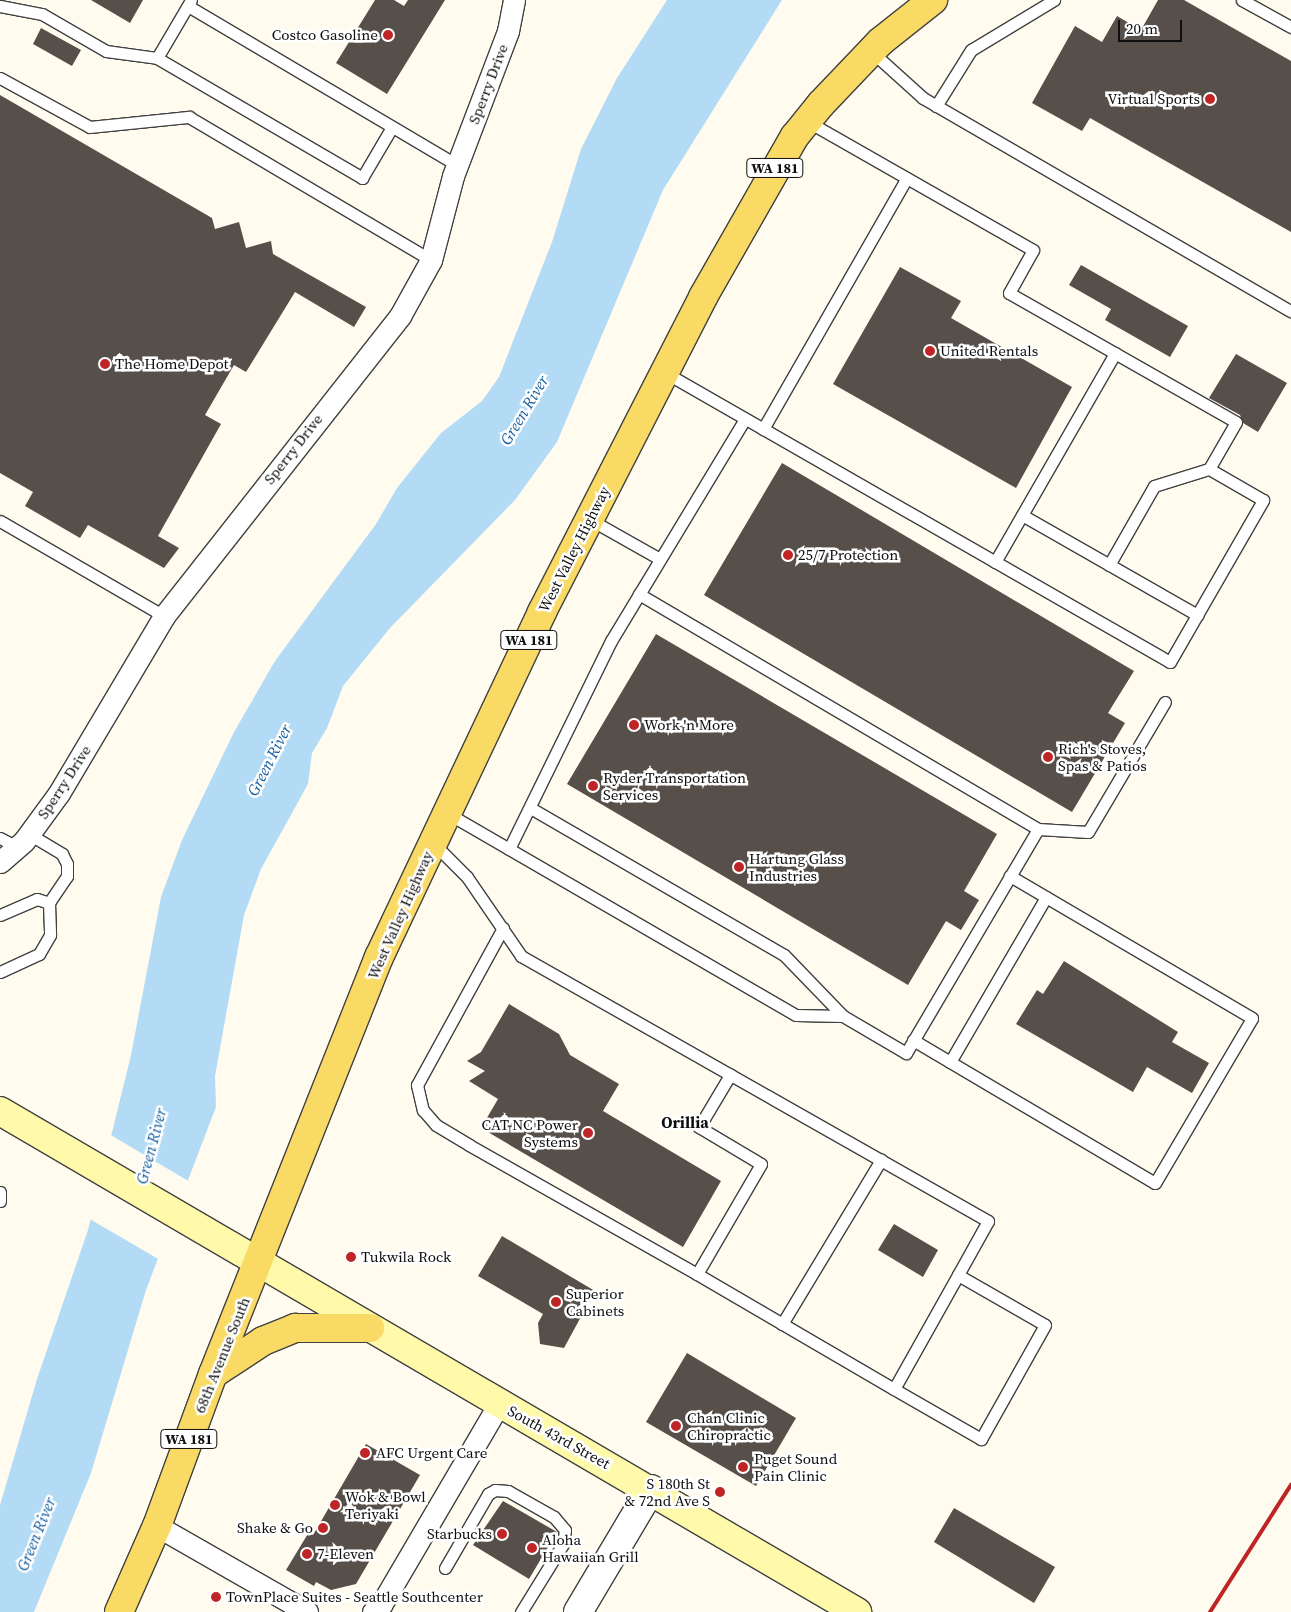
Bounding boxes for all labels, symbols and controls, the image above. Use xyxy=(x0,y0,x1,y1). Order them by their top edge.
scale bar xyxy=(1121,10,1185,42)
text: 20 m xyxy=(1126,18,1158,39)
place label: Costco Gasoline xyxy=(272,26,378,44)
marker: Costco Gasoline xyxy=(382,29,394,41)
street label: Sperry Drive xyxy=(465,42,511,126)
place label: Virtual Sports xyxy=(1107,90,1200,108)
marker: Virtual Sports xyxy=(1204,93,1216,105)
road number: WA 181 xyxy=(746,156,804,180)
place label: United Rentals xyxy=(940,342,1038,360)
marker: United Rentals xyxy=(924,345,936,357)
place label: The Home Depot xyxy=(115,355,228,373)
marker: The Home Depot xyxy=(99,358,111,370)
water label: Green River xyxy=(496,372,552,448)
street label: Sperry Drive xyxy=(260,410,326,488)
street label: West Valley Highway xyxy=(534,483,614,615)
place label: 25/7 Protection xyxy=(798,546,898,564)
marker: 25/7 Protection xyxy=(782,549,794,561)
road number: WA 181 xyxy=(500,628,558,652)
place label: Work 'n More xyxy=(644,716,734,734)
marker: Work 'n More xyxy=(628,719,640,731)
water label: Green River xyxy=(243,721,295,799)
place label: Rich's Stoves, Spas & Patios xyxy=(1058,739,1147,774)
street label: Sperry Drive xyxy=(34,742,94,822)
marker: Rich's Stoves, Spas & Patios xyxy=(1042,751,1054,763)
place label: Ryder Transportation Services xyxy=(603,768,746,803)
marker: Ryder Transportation Services xyxy=(587,780,599,792)
street label: West Valley Highway xyxy=(364,848,436,982)
place label: Hartung Glass Industries xyxy=(749,849,844,884)
marker: Hartung Glass Industries xyxy=(733,861,745,873)
water label: Green River xyxy=(132,1106,170,1186)
district label: Orillia xyxy=(661,1112,709,1132)
place label: CAT NC Power Systems xyxy=(481,1115,578,1150)
marker: CAT NC Power Systems xyxy=(582,1127,594,1139)
place label: Tukwila Rock xyxy=(361,1248,451,1266)
marker: Tukwila Rock xyxy=(345,1251,357,1263)
place label: Superior Cabinets xyxy=(566,1284,624,1319)
street label: 68th Avenue South xyxy=(191,1294,253,1416)
marker: Superior Cabinets xyxy=(550,1296,562,1308)
street label: South 43rd Street xyxy=(505,1402,613,1472)
place label: Chan Clinic Chiropractic xyxy=(687,1408,771,1443)
marker: Chan Clinic Chiropractic xyxy=(669,1419,683,1433)
road number: WA 181 xyxy=(160,1428,218,1450)
place label: AFC Urgent Care xyxy=(376,1444,487,1462)
marker: AFC Urgent Care xyxy=(358,1446,372,1460)
place label: Puget Sound Pain Clinic xyxy=(754,1449,837,1484)
marker: Puget Sound Pain Clinic xyxy=(736,1460,750,1474)
place label: S 180th St & 72nd Ave S xyxy=(624,1474,710,1509)
marker: S 180th St & 72nd Ave S xyxy=(714,1486,726,1498)
place label: Wok & Bowl Teriyaki xyxy=(345,1487,426,1522)
water label: Green River xyxy=(13,1494,59,1574)
marker: Wok & Bowl Teriyaki xyxy=(329,1499,341,1511)
place label: Shake & Go xyxy=(237,1519,313,1537)
marker: Shake & Go xyxy=(317,1522,329,1534)
place label: Starbucks xyxy=(427,1525,492,1543)
marker: Starbucks xyxy=(496,1528,508,1540)
place label: Aloha Hawaiian Grill xyxy=(542,1530,639,1565)
marker: Aloha Hawaiian Grill xyxy=(526,1542,538,1554)
place label: 7-Eleven xyxy=(317,1545,374,1563)
marker: 7-Eleven xyxy=(301,1548,313,1560)
place label: TownPlace Suites - Seattle Southcenter xyxy=(226,1588,483,1606)
marker: TownPlace Suites - Seattle Southcenter xyxy=(210,1591,222,1603)

